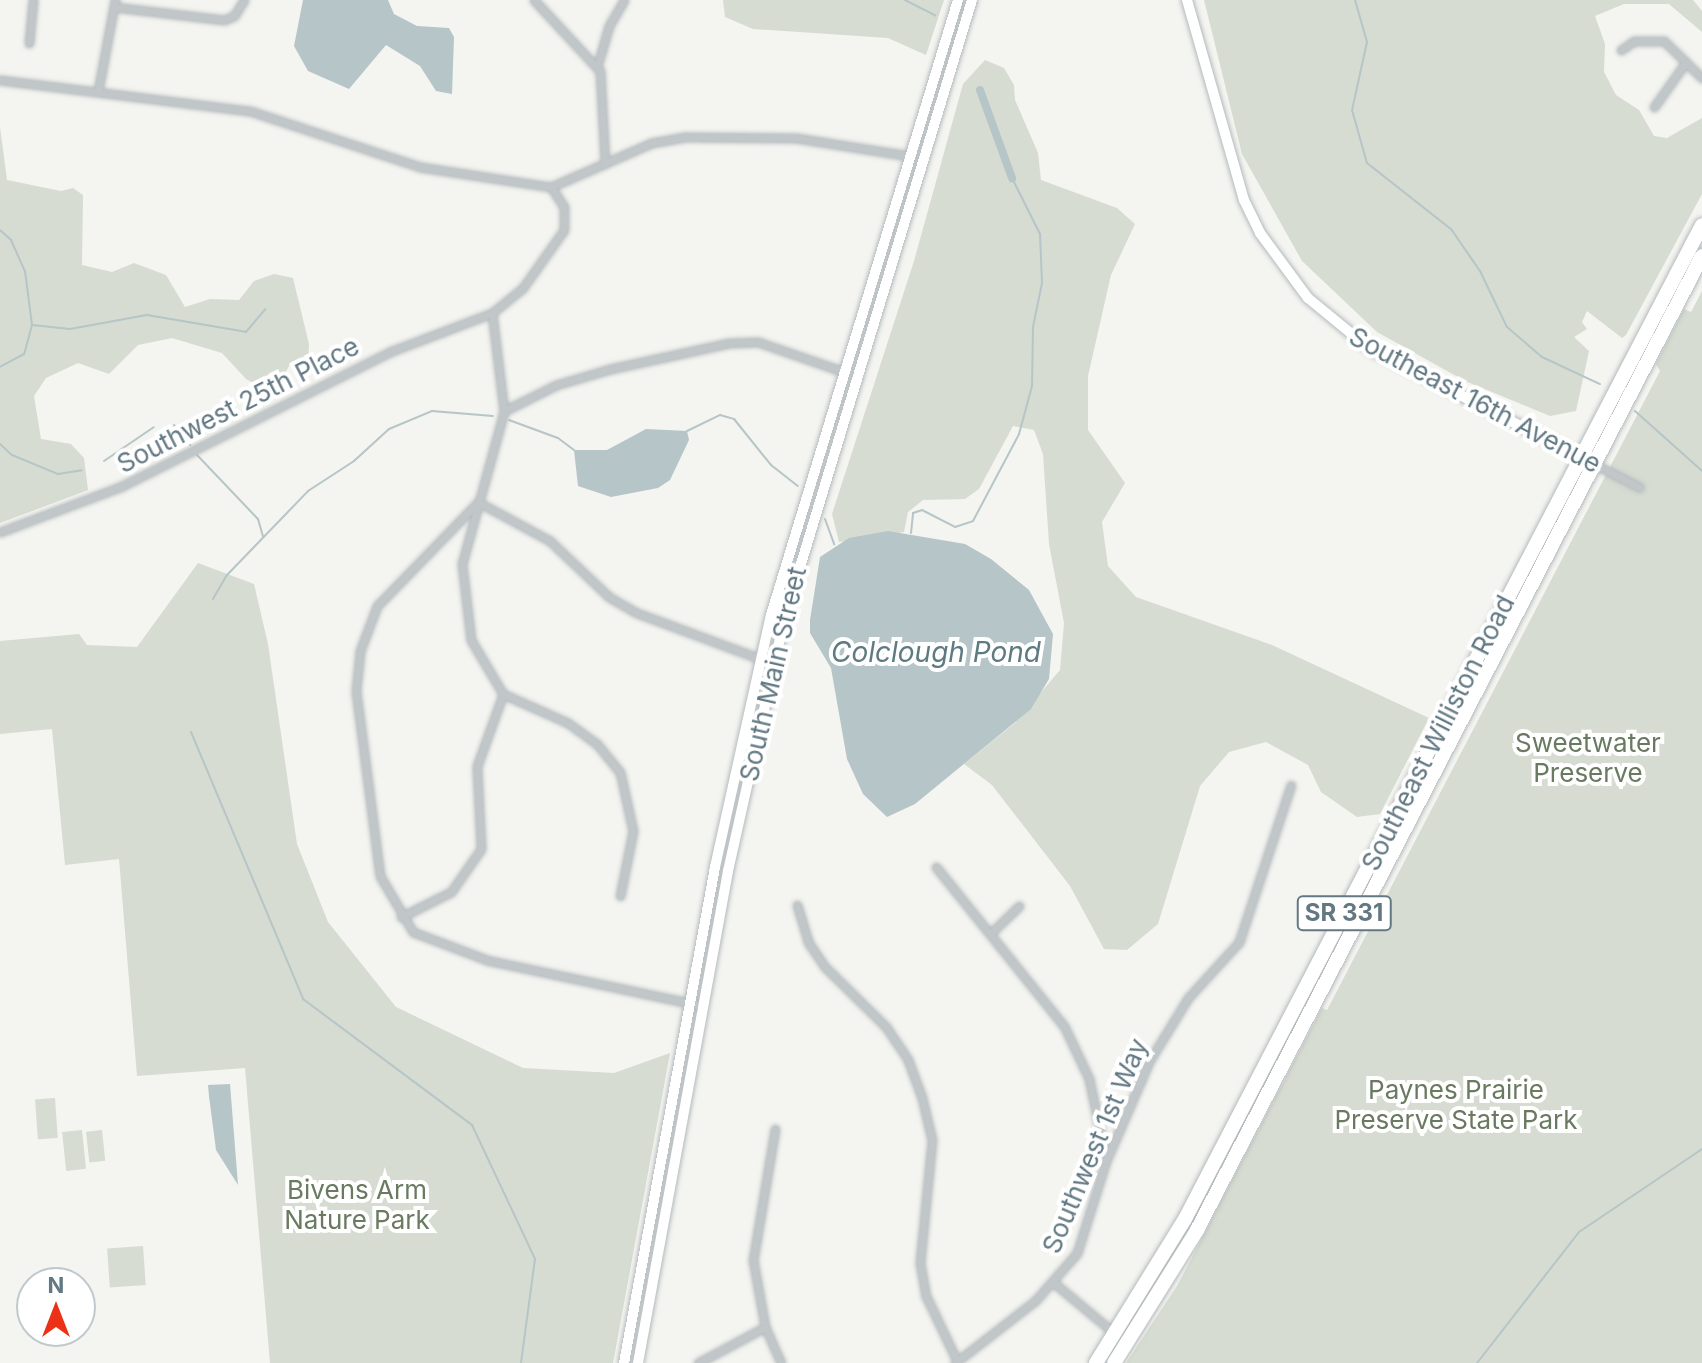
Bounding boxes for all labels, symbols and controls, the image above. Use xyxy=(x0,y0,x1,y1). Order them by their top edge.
street label: Southeast 16th Avenue xyxy=(1344,320,1606,480)
street label: Southwest 25th Place xyxy=(112,330,364,480)
street label: South Main Street xyxy=(733,564,813,784)
street label: Southeast Williston Road xyxy=(1355,590,1521,876)
water label: Colclough Pond xyxy=(831,635,1041,669)
park label: Sweetwater Preserve xyxy=(1515,727,1661,788)
road number: SR 331 xyxy=(1296,893,1392,933)
street label: Southwest 1st Way xyxy=(1036,1034,1154,1258)
park label: Paynes Prairie Preserve State Park xyxy=(1334,1074,1578,1136)
park label: Bivens Arm Nature Park xyxy=(284,1174,430,1236)
north arrow xyxy=(16,1267,96,1347)
text: N xyxy=(48,1272,64,1298)

